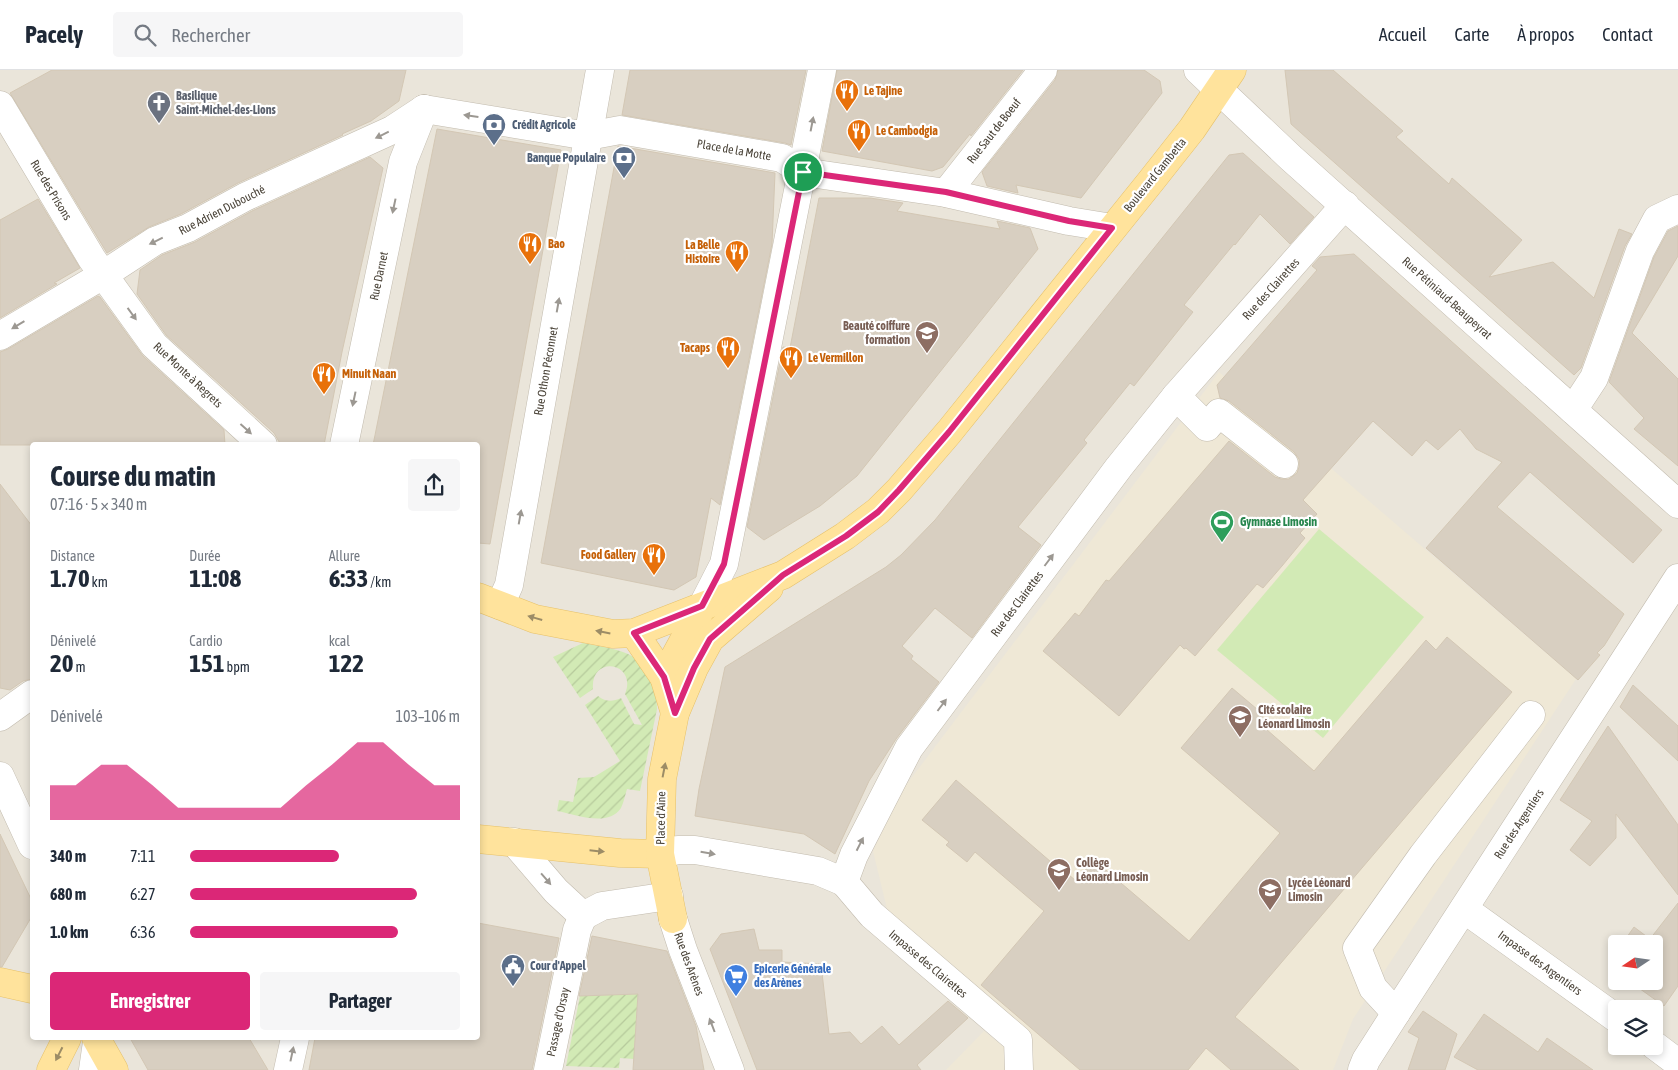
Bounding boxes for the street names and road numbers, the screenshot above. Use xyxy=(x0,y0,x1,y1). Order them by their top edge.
street label: Rue Saut de Boeuf xyxy=(964,95,1024,166)
street label: Boulevard Gambetta xyxy=(1121,135,1189,215)
street label: Place de la Motte xyxy=(696,137,772,163)
street label: Rue des Prisons xyxy=(27,157,75,223)
street label: Rue Adrien Dubouché xyxy=(176,182,268,238)
street label: Rue Darnet xyxy=(367,250,391,302)
street label: Rue Pétiniaud-Beaupeyrat xyxy=(1399,254,1495,342)
street label: Rue des Clairettes xyxy=(1240,255,1302,323)
street label: Rue Othon Péconnet xyxy=(531,325,561,417)
street label: Rue Monte à Regrets xyxy=(151,339,225,411)
street label: Rue des Clairettes xyxy=(988,569,1046,639)
street label: Rue des Argentiers xyxy=(1491,786,1547,862)
street label: Place d'Aine xyxy=(654,791,668,845)
street label: Impasse des Clairettes xyxy=(886,927,970,1001)
street label: Impasse des Argentiers xyxy=(1495,928,1585,998)
street label: Rue des Arènes xyxy=(671,930,707,998)
street label: Passage d'Orsay xyxy=(544,986,572,1058)

